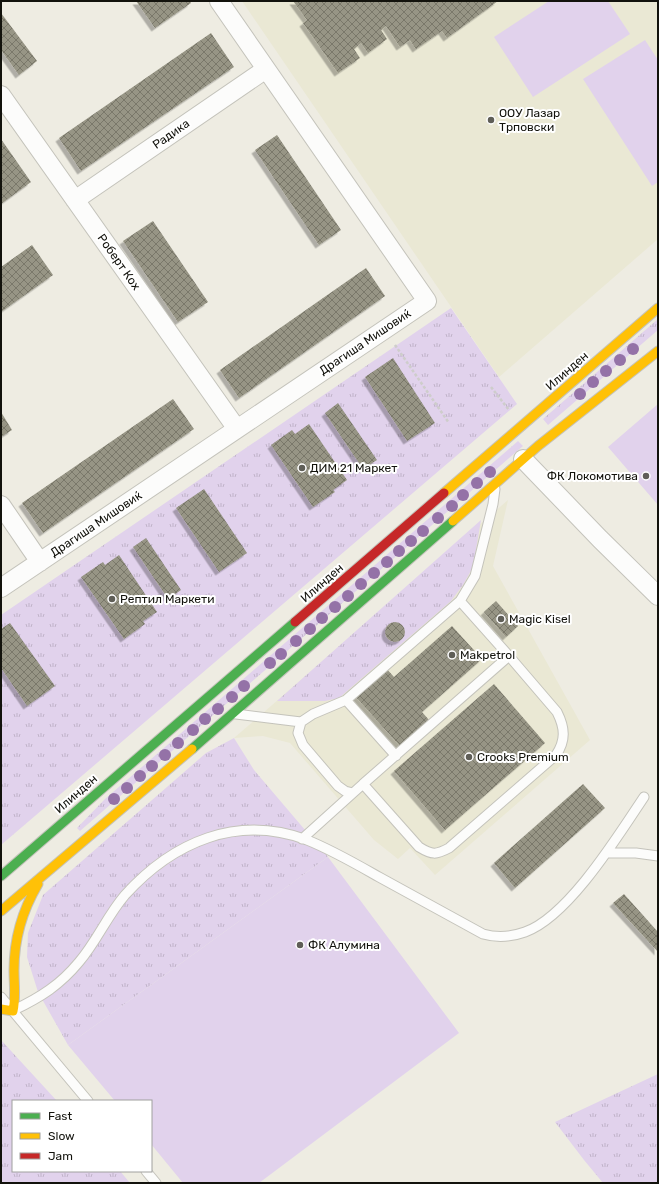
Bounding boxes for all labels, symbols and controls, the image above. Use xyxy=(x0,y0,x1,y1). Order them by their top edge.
place label: ООУ Лазар Трповски xyxy=(499,106,560,134)
marker: ООУ Лазар Трповски xyxy=(486,115,496,125)
street label: Радика xyxy=(150,116,192,152)
street label: Роберт Кох xyxy=(95,231,144,293)
street label: Драгиша Мишовиќ xyxy=(317,306,414,378)
street label: Илинден xyxy=(543,349,591,393)
place label: ДИМ 21 Маркет xyxy=(310,461,397,475)
marker: ДИМ 21 Маркет xyxy=(297,463,307,473)
place label: ФК Локомотива xyxy=(547,469,638,483)
marker: ФК Локомотива xyxy=(641,471,651,481)
street label: Драгиша Мишовиќ xyxy=(48,488,145,560)
street label: Илинден xyxy=(298,561,346,605)
place label: Рептил Маркети xyxy=(120,592,215,606)
marker: Рептил Маркети xyxy=(107,594,117,604)
place label: Magic Kisel xyxy=(509,612,571,626)
marker: Magic Kisel xyxy=(496,614,506,624)
place label: Makpetrol xyxy=(460,648,515,662)
marker: Makpetrol xyxy=(447,650,457,660)
place label: Crooks Premium xyxy=(477,750,569,764)
marker: Crooks Premium xyxy=(464,752,474,762)
street label: Илинден xyxy=(52,772,100,816)
place label: ФК Алумина xyxy=(308,938,380,952)
marker: ФК Алумина xyxy=(295,940,305,950)
legend xyxy=(12,1100,152,1172)
text: Fast xyxy=(48,1109,72,1123)
text: Slow xyxy=(48,1129,75,1143)
text: Jam xyxy=(48,1149,73,1163)

